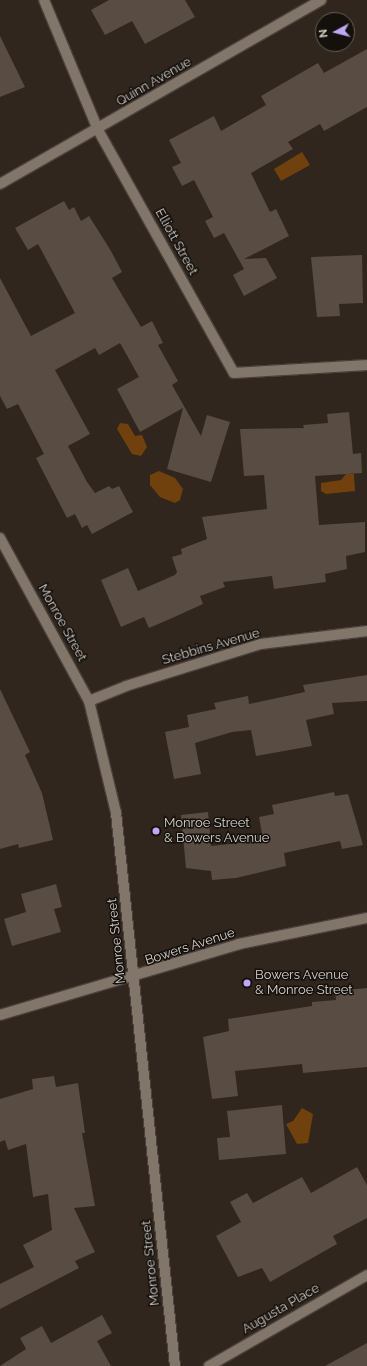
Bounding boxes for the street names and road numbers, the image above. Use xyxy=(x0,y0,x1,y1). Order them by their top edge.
street label: Quinn Avenue xyxy=(114,54,194,110)
street label: Elliott Street xyxy=(151,206,201,278)
street label: Monroe Street xyxy=(34,582,90,664)
street label: Stebbins Avenue xyxy=(160,626,262,668)
street label: Monroe Street xyxy=(105,898,129,984)
street label: Bowers Avenue xyxy=(143,925,237,969)
street label: Monroe Street xyxy=(139,1220,163,1306)
street label: Augusta Place xyxy=(240,1281,322,1337)

